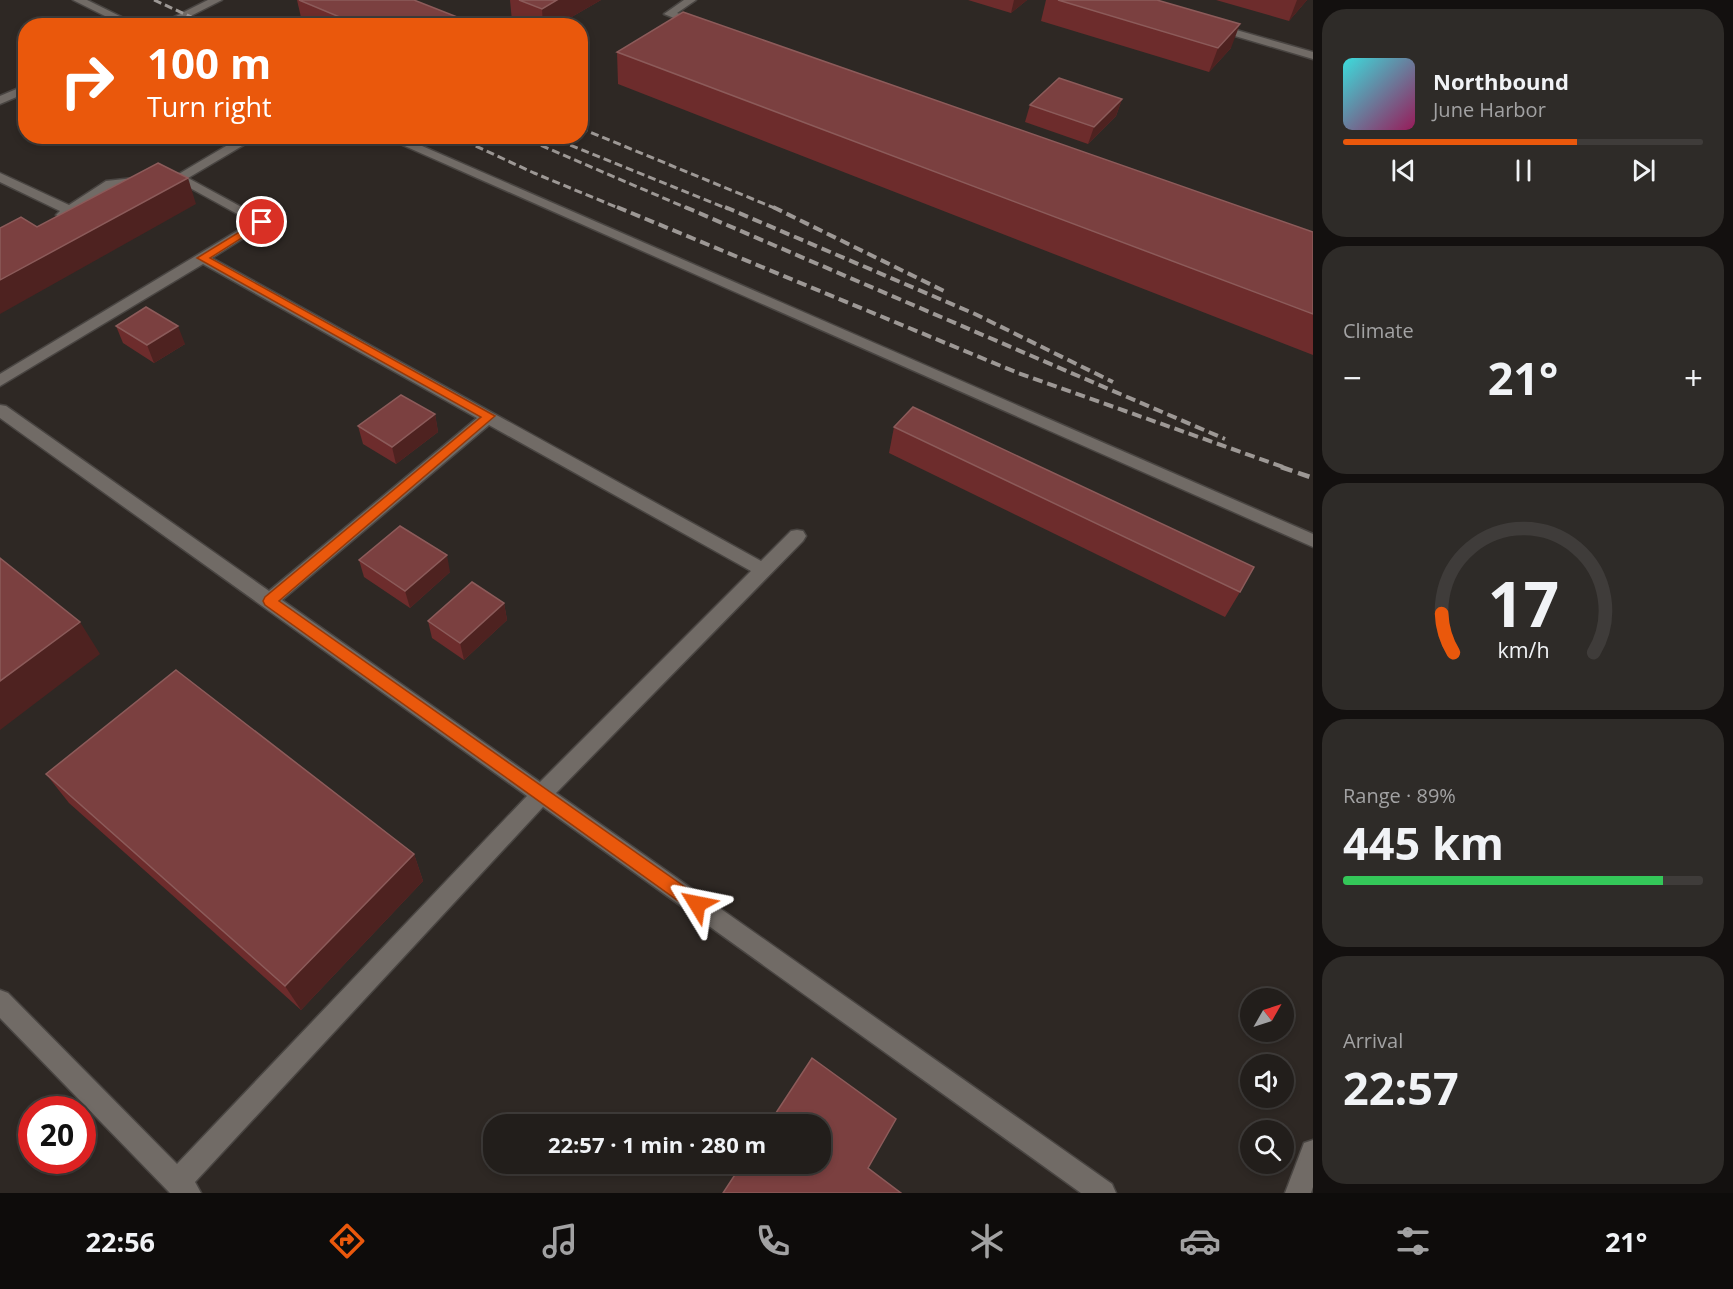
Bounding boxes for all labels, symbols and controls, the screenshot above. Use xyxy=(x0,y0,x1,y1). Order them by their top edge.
text: 100 m xyxy=(147,34,271,91)
icon: right xyxy=(48,42,126,120)
text: Northbound xyxy=(1433,66,1569,96)
text: Turn right xyxy=(147,88,272,125)
text: June Harbor xyxy=(1433,96,1546,123)
icon: previous xyxy=(1387,154,1420,187)
icon: pause xyxy=(1507,154,1540,187)
icon: next xyxy=(1627,154,1660,187)
pin xyxy=(236,196,287,247)
icon: arrive xyxy=(245,205,278,238)
text: Climate xyxy=(1343,317,1414,344)
text: 21° xyxy=(1488,347,1558,408)
text: − xyxy=(1343,355,1362,400)
text: + xyxy=(1684,355,1703,400)
text: 17 xyxy=(1487,561,1559,646)
text: km/h xyxy=(1497,636,1549,665)
text: Range · 89% xyxy=(1343,782,1456,809)
text: 445 km xyxy=(1343,812,1504,873)
position arrow xyxy=(665,872,729,936)
north arrow xyxy=(1240,988,1294,1042)
map controls xyxy=(1240,988,1294,1174)
text: Arrival xyxy=(1343,1027,1403,1054)
button: sound xyxy=(1240,1054,1294,1108)
text: 22:57 xyxy=(1343,1057,1459,1118)
speed limit sign: 20 xyxy=(18,1096,96,1174)
button: search xyxy=(1240,1120,1294,1174)
text: 22:57 · 1 min · 280 m xyxy=(548,1129,766,1159)
icon: directions xyxy=(326,1220,368,1262)
icon: music xyxy=(539,1220,581,1262)
icon: phone xyxy=(752,1220,794,1262)
icon: climate xyxy=(966,1220,1008,1262)
icon: car xyxy=(1179,1220,1221,1262)
icon: filters xyxy=(1392,1220,1434,1262)
text: 22:56 xyxy=(86,1223,155,1260)
text: 21° xyxy=(1605,1223,1647,1260)

